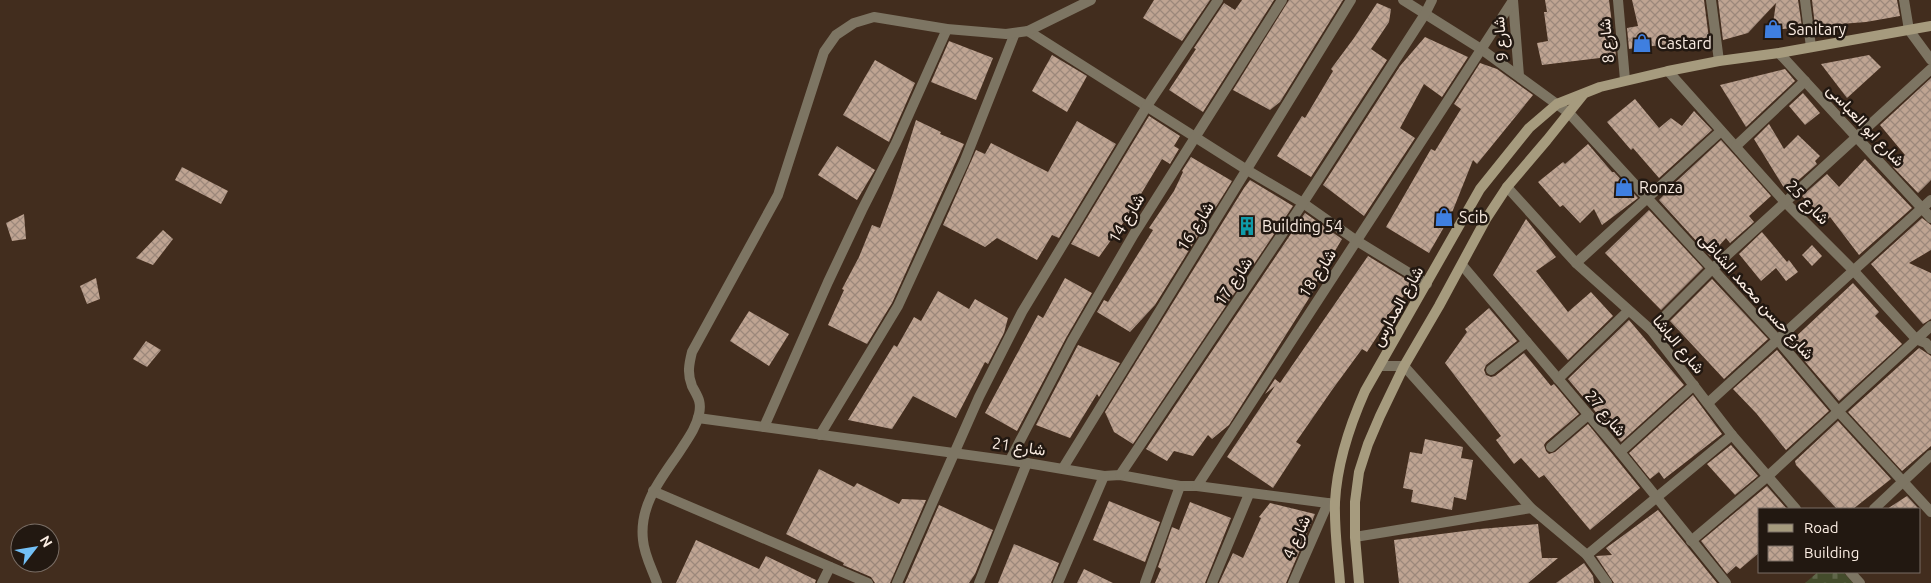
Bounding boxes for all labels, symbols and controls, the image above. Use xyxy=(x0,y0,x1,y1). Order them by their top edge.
street label: شارع 9 xyxy=(1489,16,1514,62)
street label: شارع 8 xyxy=(1595,18,1620,64)
shop icon: Sanitary xyxy=(1762,18,1784,40)
place label: Sanitary xyxy=(1788,20,1847,38)
shop icon: Castard xyxy=(1631,32,1653,54)
place label: Castard xyxy=(1657,34,1712,52)
street label: شارع ابو العباسى xyxy=(1821,80,1908,172)
shop icon: Ronza xyxy=(1613,176,1635,198)
street label: شارع 25 xyxy=(1781,176,1833,230)
place label: Ronza xyxy=(1639,178,1683,196)
street label: شارع 14 xyxy=(1104,190,1150,247)
street label: شارع 16 xyxy=(1173,198,1219,255)
shop icon: Scib xyxy=(1433,206,1455,228)
place label: Scib xyxy=(1459,208,1488,226)
building icon: Building 54 xyxy=(1236,215,1258,237)
place label: Building 54 xyxy=(1262,217,1343,235)
street label: شارع حسن محمد الشاظى xyxy=(1694,229,1818,365)
street label: شارع 18 xyxy=(1295,245,1342,302)
street label: شارع 17 xyxy=(1210,254,1258,310)
street label: شارع المدارس xyxy=(1368,263,1429,351)
street label: شارع الباشا xyxy=(1647,311,1709,379)
street label: شارع 27 xyxy=(1579,387,1630,441)
street label: شارع 21 xyxy=(991,433,1047,462)
legend xyxy=(1758,508,1921,573)
street label: شارع 4 xyxy=(1279,513,1316,562)
text: Road xyxy=(1804,519,1839,536)
north arrow xyxy=(10,523,60,573)
text: N xyxy=(37,533,56,550)
text: Building xyxy=(1804,544,1859,561)

